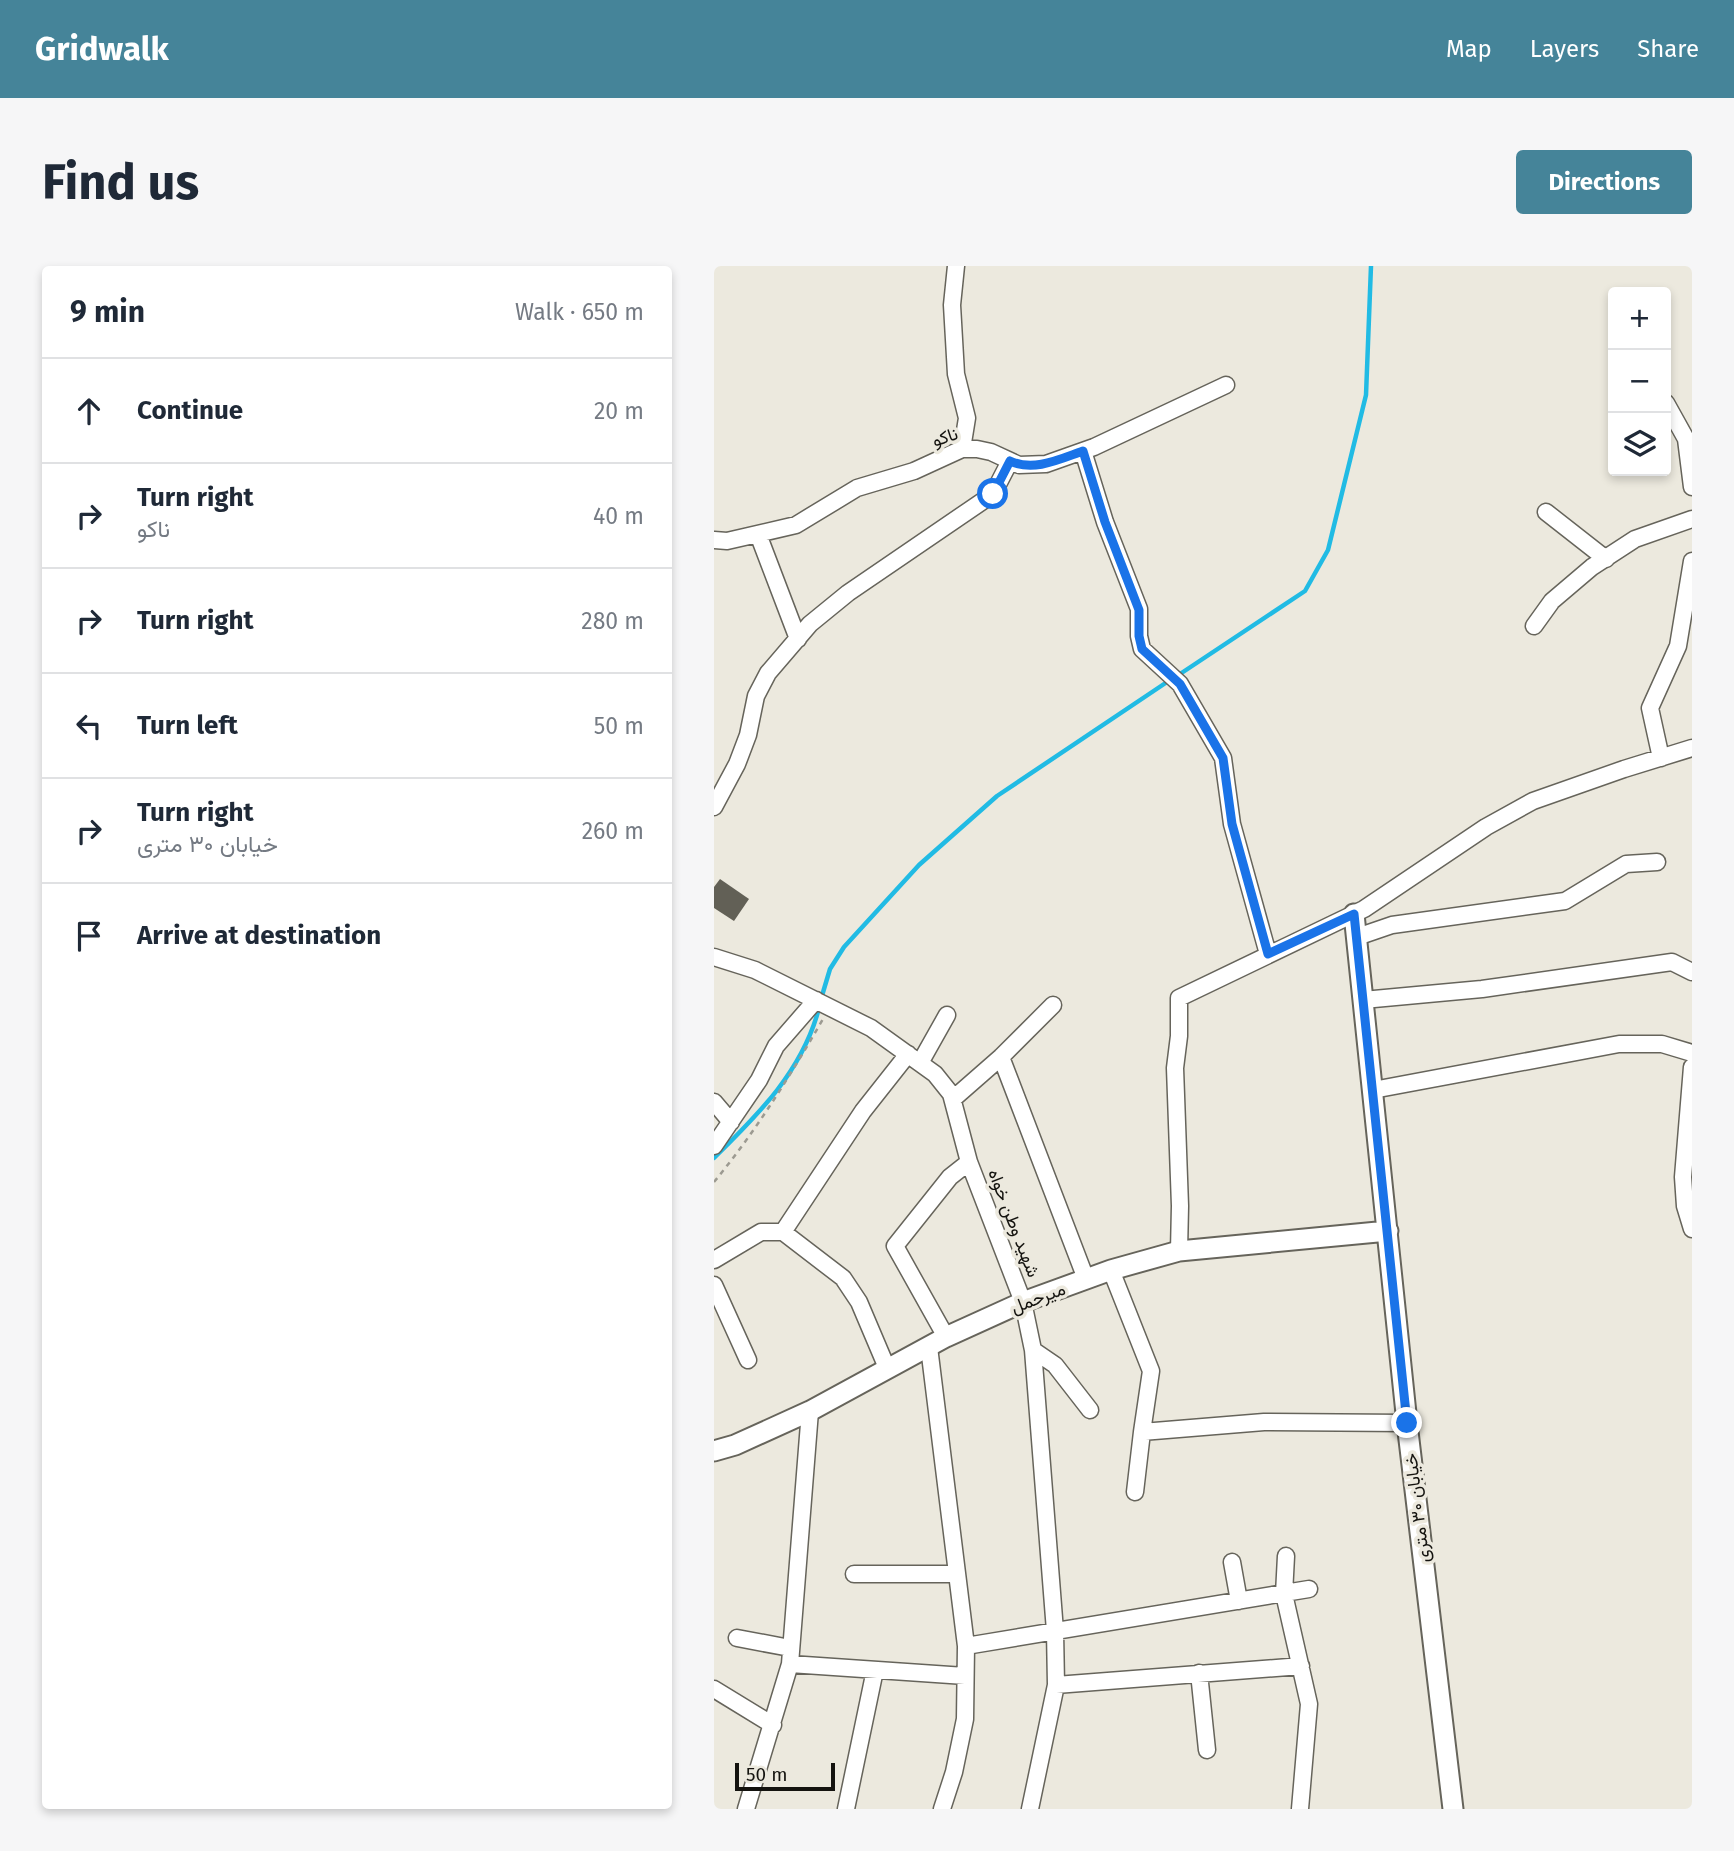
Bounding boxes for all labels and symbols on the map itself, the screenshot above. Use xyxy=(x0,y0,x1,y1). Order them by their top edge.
street label: ناکو xyxy=(929,423,961,451)
route start xyxy=(977,478,1008,509)
street label: شهید وطن خواه xyxy=(983,1166,1045,1280)
street label: میرحمل xyxy=(1008,1278,1068,1318)
route end xyxy=(1391,1407,1422,1438)
street label: خیابان ۳۰ متری xyxy=(1399,1452,1435,1564)
scale bar xyxy=(735,1760,835,1792)

